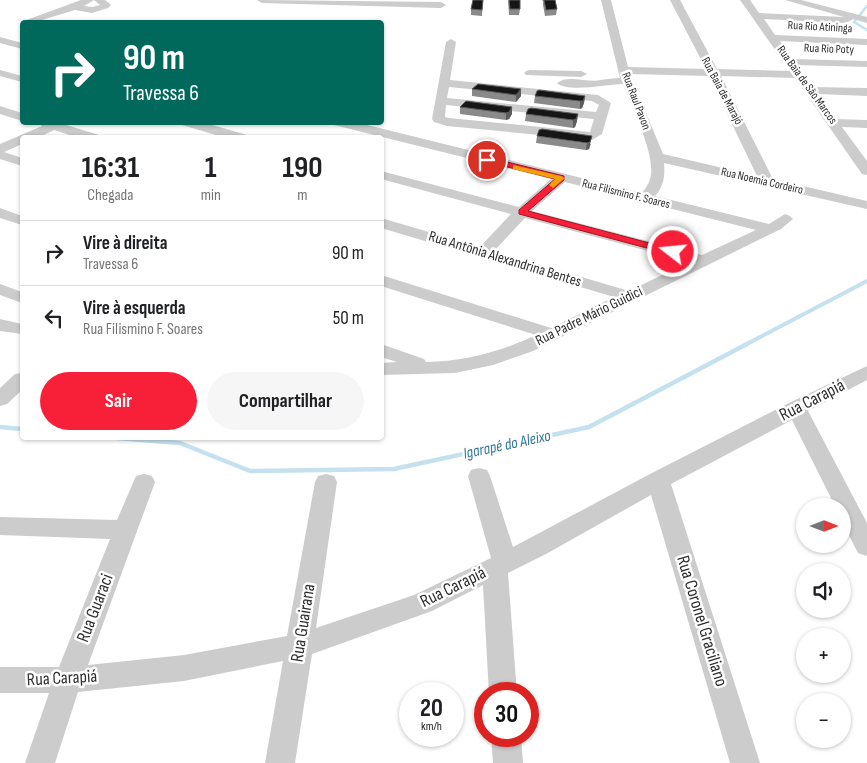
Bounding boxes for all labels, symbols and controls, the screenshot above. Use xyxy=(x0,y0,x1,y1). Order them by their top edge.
street label: Rua Rio Atininga xyxy=(787,18,853,36)
text: 90 m xyxy=(123,37,185,80)
icon: right xyxy=(40,40,105,105)
street label: Rua Rio Poty xyxy=(804,41,855,57)
street label: Rua Baia de São Marcos xyxy=(774,43,840,127)
street label: Rua Baia de Marajó xyxy=(698,55,746,127)
street label: Rua Raul Pavon xyxy=(618,70,654,132)
text: Travessa 6 xyxy=(123,80,199,107)
pin xyxy=(466,139,508,181)
icon: arrive xyxy=(473,146,501,174)
text: 16:31 xyxy=(81,150,139,186)
text: 1 xyxy=(205,150,217,186)
text: 190 xyxy=(282,150,323,186)
street label: Rua Noemia Cordeiro xyxy=(720,164,804,198)
street label: Rua Filismino F. Soares xyxy=(580,176,672,212)
text: Chegada xyxy=(87,186,133,205)
text: min xyxy=(201,186,221,205)
text: m xyxy=(297,186,308,205)
position arrow xyxy=(646,225,698,277)
street label: Rua Antônia Alexandrina Bentes xyxy=(426,227,584,291)
text: Vire à direita xyxy=(83,232,167,255)
icon: right xyxy=(40,239,68,267)
text: 90 m xyxy=(332,242,364,265)
text: Travessa 6 xyxy=(83,255,138,274)
street label: Rua Padre Mário Guidici xyxy=(532,282,646,350)
text: Vire à esquerda xyxy=(83,297,185,320)
icon: left xyxy=(40,304,68,332)
text: 50 m xyxy=(333,307,364,330)
text: Rua Filismino F. Soares xyxy=(83,320,203,339)
button: Sair xyxy=(40,372,197,430)
button: Compartilhar xyxy=(207,372,364,430)
street label: Rua Carapiá xyxy=(776,375,848,425)
water label: Igarapé do Aleixo xyxy=(462,426,553,464)
north arrow xyxy=(796,498,851,552)
map controls xyxy=(796,498,851,748)
street label: Rua Coronel Graciliano xyxy=(672,553,732,689)
street label: Rua Carapiá xyxy=(417,562,489,612)
button: sound xyxy=(796,563,851,618)
street label: Rua Guaraci xyxy=(72,571,118,645)
street label: Rua Guairana xyxy=(286,582,320,664)
button: + xyxy=(796,628,851,683)
street label: Rua Carapiá xyxy=(26,666,98,690)
speed limit sign: 30 xyxy=(474,682,539,747)
text: 20 xyxy=(420,693,443,724)
button: − xyxy=(796,693,851,748)
text: km/h xyxy=(421,719,442,734)

